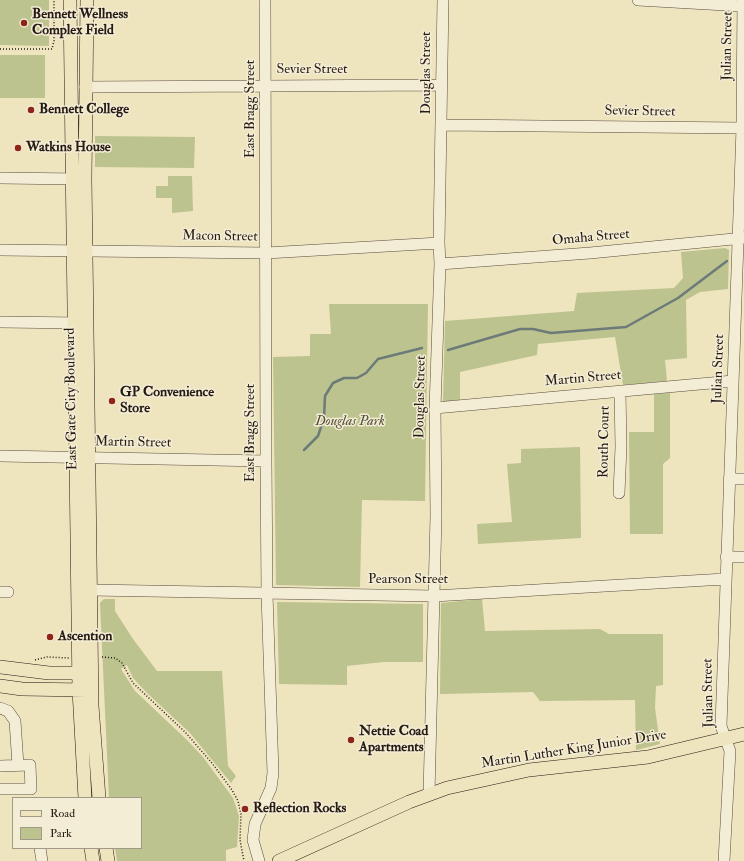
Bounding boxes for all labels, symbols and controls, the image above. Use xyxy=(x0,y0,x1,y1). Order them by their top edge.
place label: Bennett Wellness Complex Field xyxy=(32,7,128,40)
street label: Julian Street xyxy=(719,11,737,81)
marker: Bennett Wellness Complex Field xyxy=(19,18,29,28)
street label: Douglas Street xyxy=(419,31,435,115)
street label: East Bragg Street xyxy=(243,60,259,158)
street label: Sevier Street xyxy=(276,62,348,78)
place label: Bennett College xyxy=(39,102,129,118)
street label: Sevier Street xyxy=(604,103,676,121)
marker: Bennett College xyxy=(26,105,36,115)
place label: Watkins House xyxy=(26,140,111,156)
marker: Watkins House xyxy=(13,143,23,153)
street label: Omaha Street xyxy=(552,226,630,250)
street label: Macon Street xyxy=(182,228,258,246)
street label: East Gate City Boulevard xyxy=(62,328,82,470)
street label: Julian Street xyxy=(709,334,729,404)
street label: Douglas Street xyxy=(412,355,430,439)
street label: Martin Street xyxy=(544,367,622,391)
street label: East Bragg Street xyxy=(243,384,259,482)
place label: GP Convenience Store xyxy=(120,385,214,418)
marker: GP Convenience Store xyxy=(107,396,117,406)
street label: Routh Court xyxy=(596,406,614,478)
park label: Douglas Park xyxy=(315,414,385,430)
street label: Martin Street xyxy=(95,434,171,452)
street label: Pearson Street xyxy=(368,572,448,588)
place label: Ascention xyxy=(58,629,112,645)
marker: Ascention xyxy=(45,632,55,642)
street label: Julian Street xyxy=(700,658,718,728)
place label: Nettie Coad Apartments xyxy=(359,724,428,756)
street label: Martin Luther King Junior Drive xyxy=(480,727,668,773)
marker: Nettie Coad Apartments xyxy=(346,735,356,745)
legend xyxy=(12,797,142,849)
place label: Reflection Rocks xyxy=(253,801,346,817)
marker: Reflection Rocks xyxy=(240,804,250,814)
text: Road xyxy=(50,806,75,821)
text: Park xyxy=(50,826,72,841)

